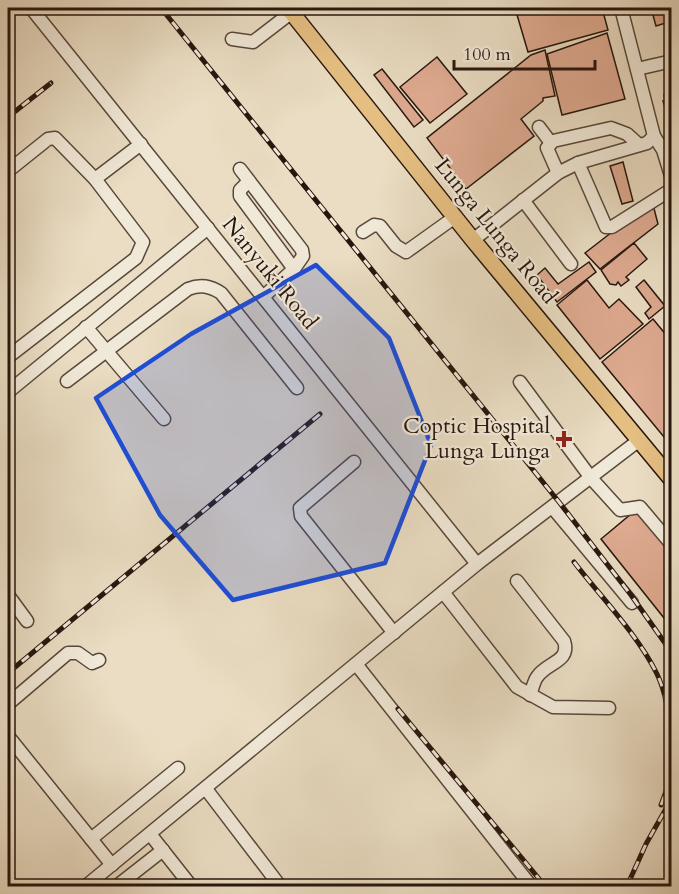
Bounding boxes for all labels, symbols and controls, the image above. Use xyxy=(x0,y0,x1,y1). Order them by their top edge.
scale bar xyxy=(454,33,595,71)
text: 100 m xyxy=(463,42,511,67)
street label: Lunga Lunga Road xyxy=(428,152,564,310)
street label: Nanyuki Road xyxy=(215,210,325,336)
place label: Coptic Hospital Lunga Lunga xyxy=(403,411,550,466)
marker: Coptic Hospital Lunga Lunga xyxy=(555,430,573,448)

